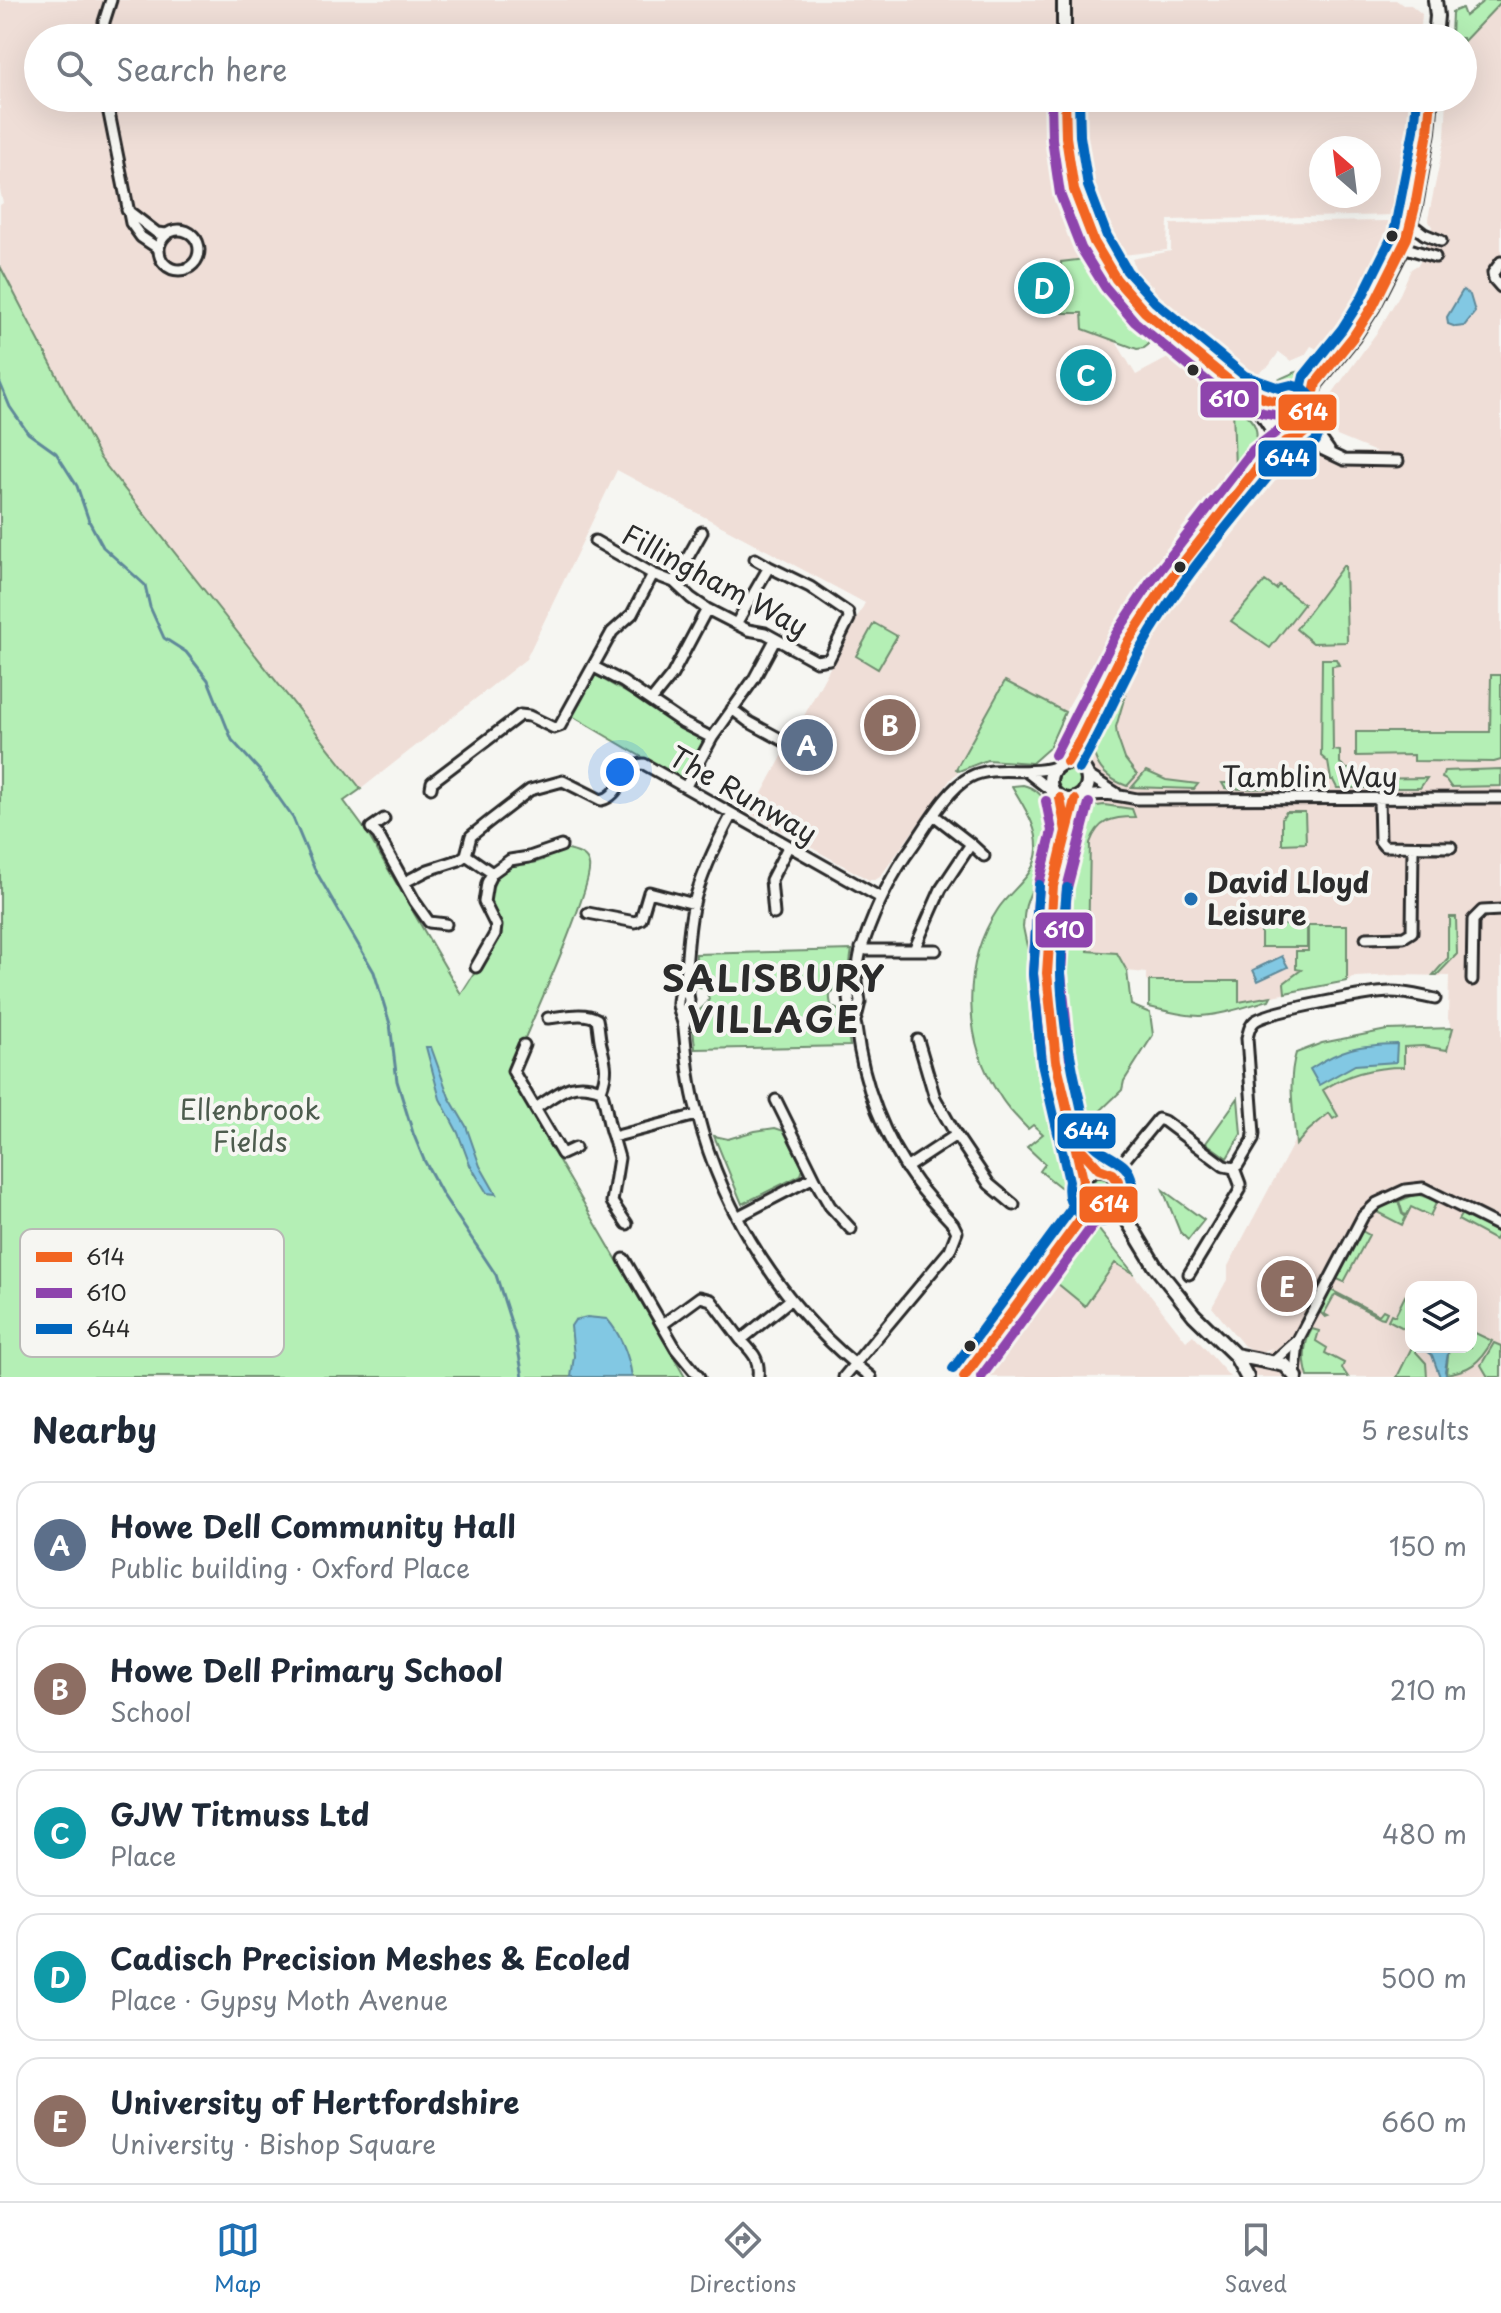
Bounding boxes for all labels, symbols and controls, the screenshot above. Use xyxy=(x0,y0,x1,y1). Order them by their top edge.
search box xyxy=(24,24,1477,112)
icon: search xyxy=(52,46,96,90)
text: Search here xyxy=(116,46,288,91)
north arrow xyxy=(1309,136,1381,208)
unlabelled marker xyxy=(1384,228,1400,244)
pin: D xyxy=(1018,258,1070,318)
pin: C xyxy=(1060,345,1112,405)
unlabelled marker xyxy=(1185,362,1201,378)
line badge: 610 xyxy=(1199,380,1260,419)
text: 610 xyxy=(1208,381,1250,414)
line badge: 614 xyxy=(1277,393,1338,432)
text: 614 xyxy=(1288,394,1328,427)
line badge: 644 xyxy=(1257,439,1318,478)
text: 644 xyxy=(1264,440,1310,473)
street label: Fillingham Way xyxy=(615,512,817,647)
unlabelled marker xyxy=(1172,559,1188,575)
pin: B xyxy=(864,695,916,755)
pin: A xyxy=(781,715,833,775)
street label: The Runway xyxy=(662,734,826,853)
your location xyxy=(600,752,640,792)
street label: Tamblin Way xyxy=(1222,754,1398,797)
place label: David Lloyd Leisure xyxy=(1207,860,1369,935)
marker: David Lloyd Leisure xyxy=(1182,890,1200,908)
line badge: 610 xyxy=(1034,911,1094,949)
text: 610 xyxy=(1043,912,1085,945)
district label: SALISBURY VILLAGE xyxy=(662,950,886,1045)
park label: Ellenbrook Fields xyxy=(180,1087,320,1162)
line badge: 644 xyxy=(1056,1112,1117,1150)
text: 644 xyxy=(1063,1113,1109,1146)
line badge: 614 xyxy=(1078,1185,1139,1224)
text: 614 xyxy=(1089,1186,1129,1219)
legend xyxy=(20,1229,284,1357)
text: 614 xyxy=(86,1239,125,1272)
pin: E xyxy=(1261,1256,1313,1316)
text: 610 xyxy=(86,1275,127,1308)
map controls xyxy=(1405,1281,1477,1353)
button: layers xyxy=(1405,1281,1477,1353)
text: 644 xyxy=(86,1311,131,1344)
unlabelled marker xyxy=(962,1338,978,1354)
text: Nearby xyxy=(32,1403,157,1455)
text: 5 results xyxy=(1361,1410,1469,1449)
text: Howe Dell Community Hall xyxy=(110,1503,516,1548)
text: A xyxy=(50,1526,70,1565)
text: 150 m xyxy=(1389,1526,1467,1565)
text: Public building · Oxford Place xyxy=(110,1548,470,1587)
text: Howe Dell Primary School xyxy=(110,1647,503,1692)
text: B xyxy=(51,1670,69,1709)
text: 210 m xyxy=(1390,1670,1467,1709)
text: School xyxy=(110,1692,192,1731)
text: GJW Titmuss Ltd xyxy=(110,1791,369,1836)
text: C xyxy=(50,1814,70,1853)
text: 480 m xyxy=(1382,1814,1467,1853)
text: Place xyxy=(110,1836,176,1875)
text: Cadisch Precision Meshes & Ecoled xyxy=(110,1935,630,1980)
text: D xyxy=(50,1958,70,1997)
text: 500 m xyxy=(1380,1958,1467,1997)
text: Place · Gypsy Moth Avenue xyxy=(110,1980,448,2019)
text: University of Hertfordshire xyxy=(110,2079,520,2124)
text: E xyxy=(52,2102,68,2141)
text: 660 m xyxy=(1381,2102,1467,2141)
text: University · Bishop Square xyxy=(110,2124,436,2163)
tab: Map xyxy=(214,2218,261,2299)
tab: Directions xyxy=(689,2218,796,2299)
tab: Saved xyxy=(1224,2218,1287,2299)

